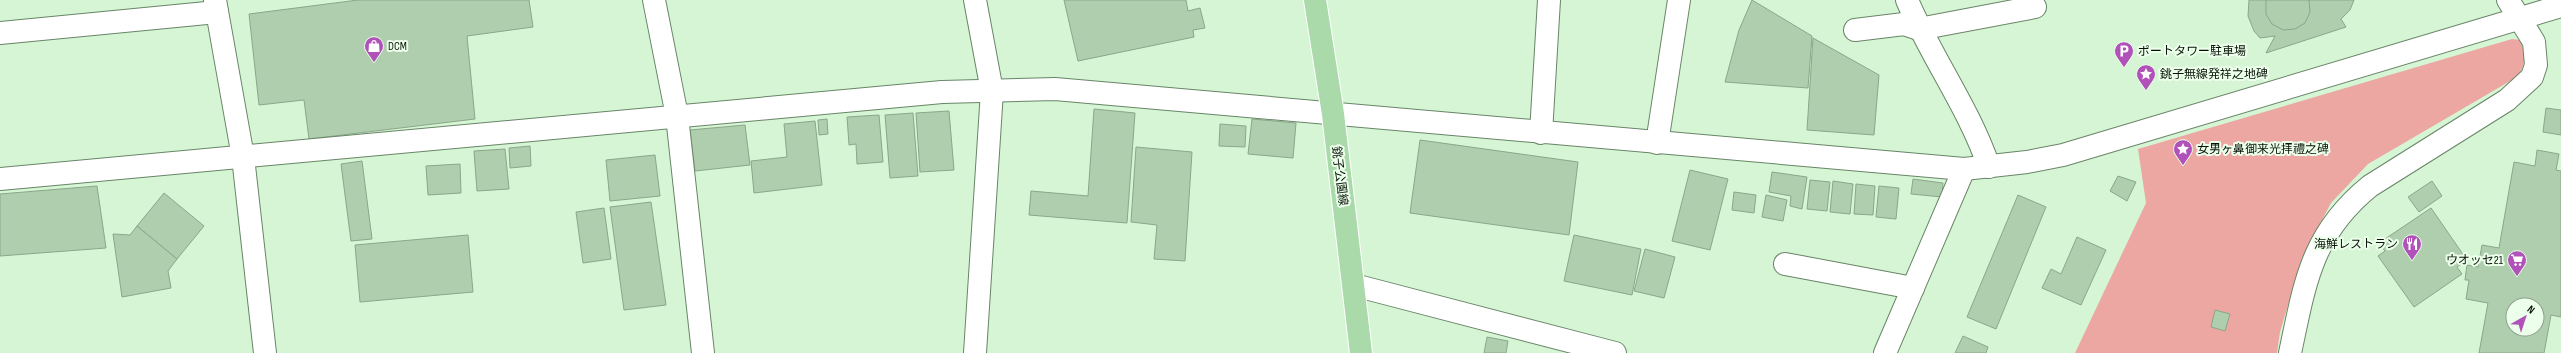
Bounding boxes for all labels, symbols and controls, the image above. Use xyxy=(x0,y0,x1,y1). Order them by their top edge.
shop icon: DCM xyxy=(363,35,385,63)
place label: DCM xyxy=(388,39,407,54)
parking icon: ポートタワー駐車場 xyxy=(2113,40,2135,68)
place label: ポートタワー駐車場 xyxy=(2138,44,2246,59)
place icon: 銚子無線発祥之地碑 xyxy=(2135,63,2157,91)
place label: 銚子無線発祥之地碑 xyxy=(2160,67,2268,82)
place icon: 女男ヶ鼻御来光拝禮之碑 xyxy=(2172,138,2194,166)
place label: 女男ヶ鼻御来光拝禮之碑 xyxy=(2197,142,2329,157)
street label: 銚子公園線 xyxy=(1328,145,1351,207)
restaurant icon: 海鮮レストラン xyxy=(2401,233,2423,261)
place label: 海鮮レストラン xyxy=(2314,237,2398,252)
supermarket icon: ウオッセ21 xyxy=(2506,249,2528,277)
place label: ウオッセ21 xyxy=(2446,253,2504,268)
north arrow xyxy=(2505,297,2545,337)
text: N xyxy=(2525,303,2537,317)

